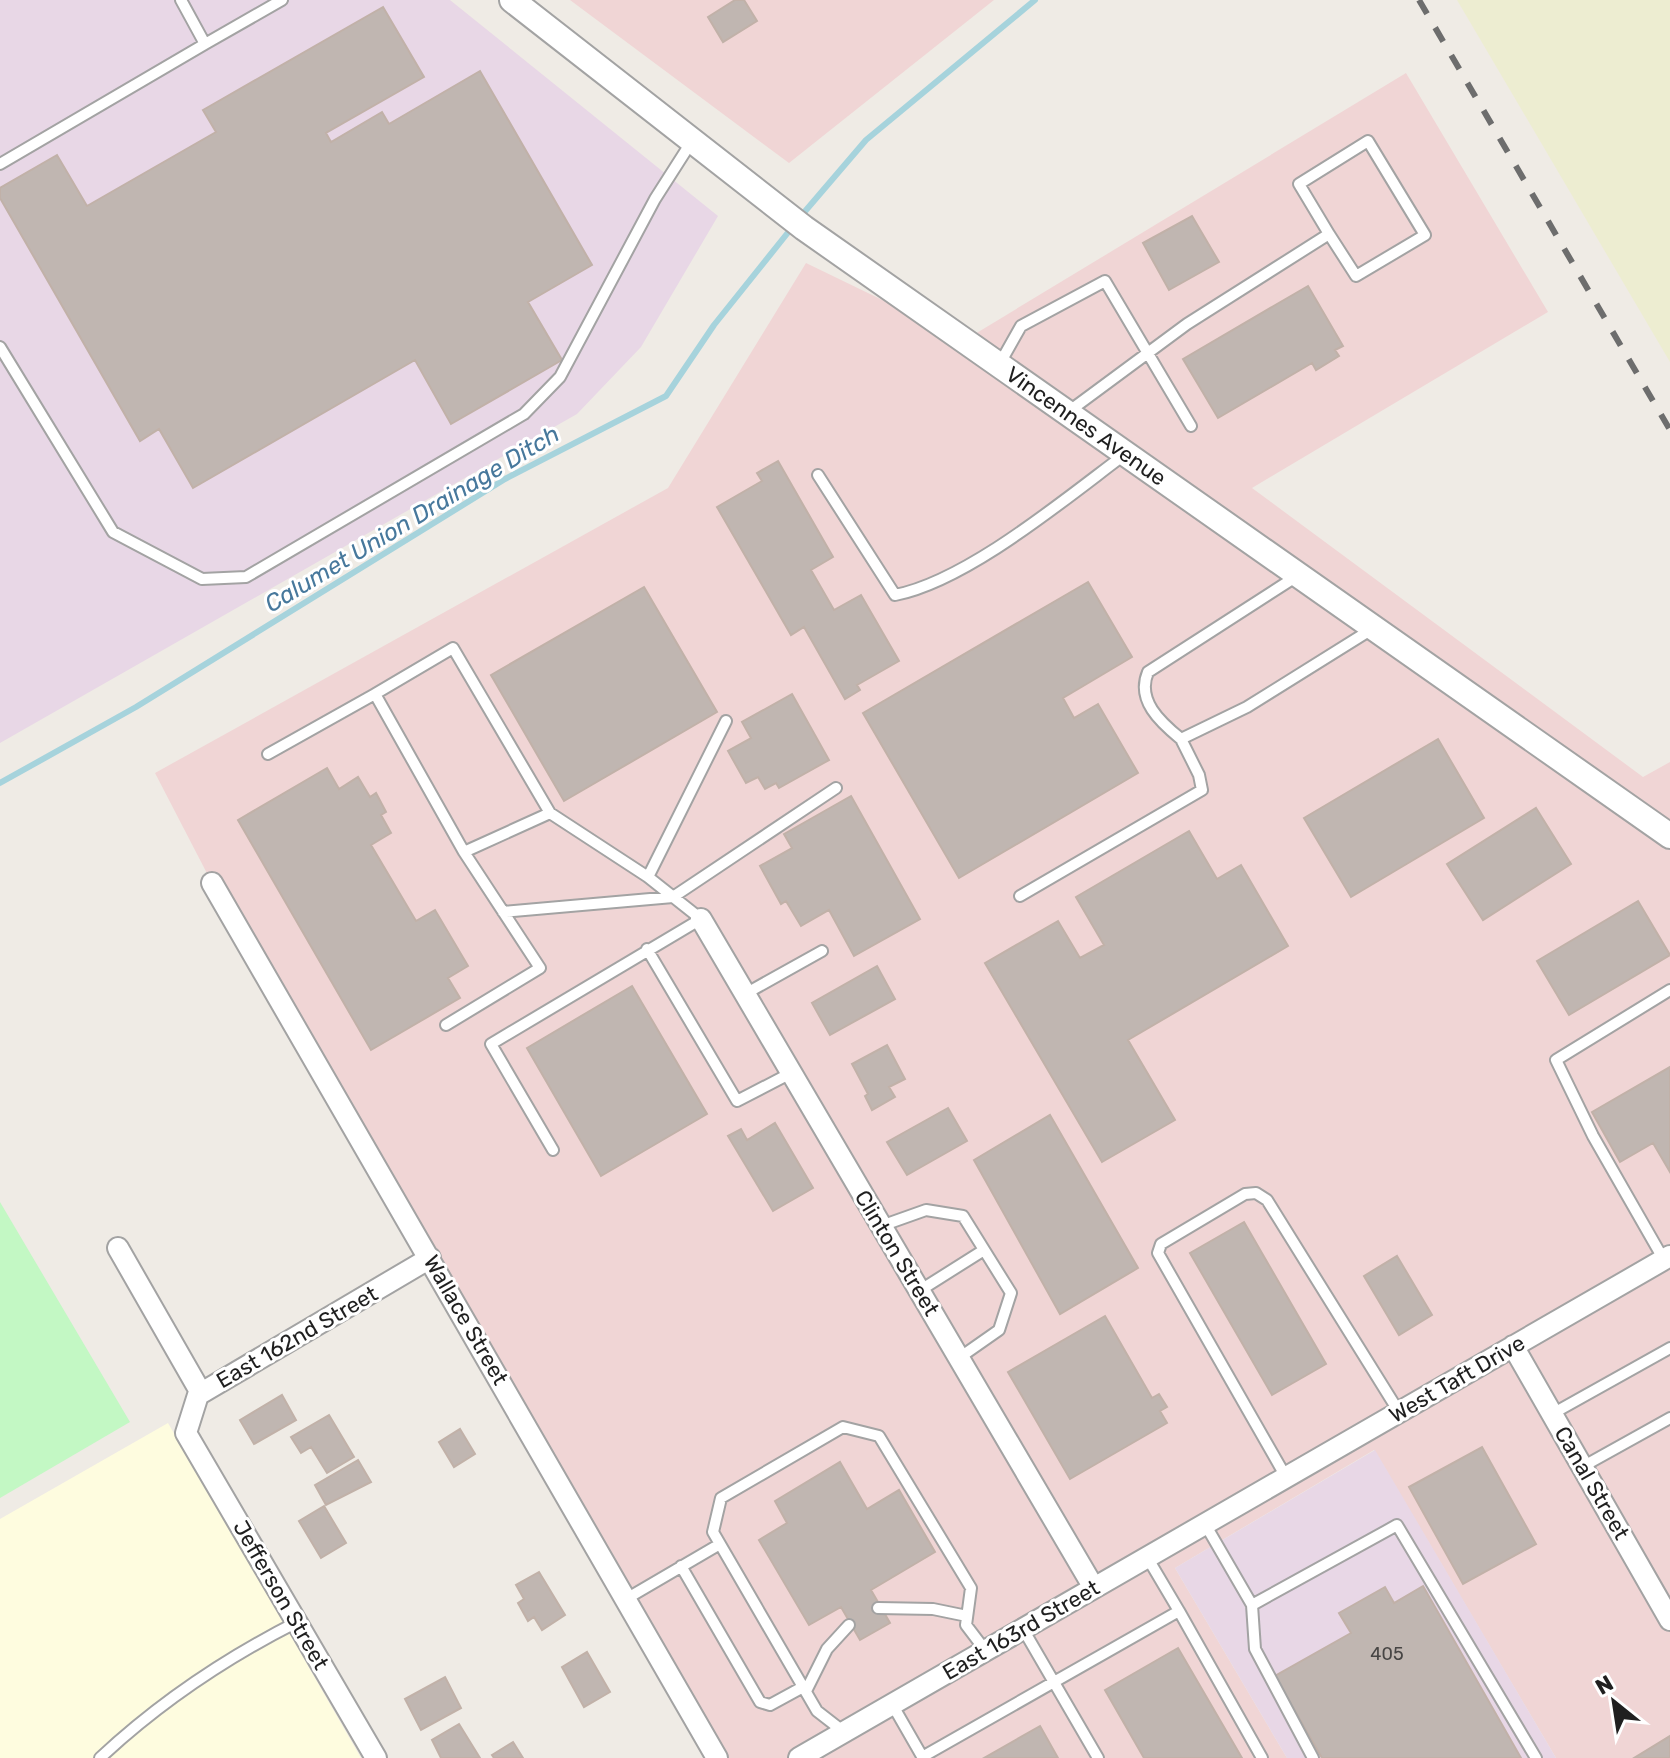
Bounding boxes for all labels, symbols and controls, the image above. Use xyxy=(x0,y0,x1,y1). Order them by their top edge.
street label: Vincennes Avenue xyxy=(1001,361,1171,491)
water label: Calumet Union Drainage Ditch xyxy=(260,420,564,618)
street label: Clinton Street xyxy=(849,1185,945,1321)
street label: Wallace Street xyxy=(418,1250,514,1390)
street label: East 162nd Street xyxy=(212,1280,383,1394)
street label: West Taft Drive xyxy=(1384,1329,1530,1429)
street label: Canal Street xyxy=(1549,1421,1636,1545)
street label: Jefferson Street xyxy=(227,1515,335,1675)
street label: East 163rd Street xyxy=(938,1574,1105,1686)
house number: 405 xyxy=(1370,1643,1404,1665)
north arrow xyxy=(1574,1662,1654,1742)
text: N xyxy=(1591,1669,1618,1701)

